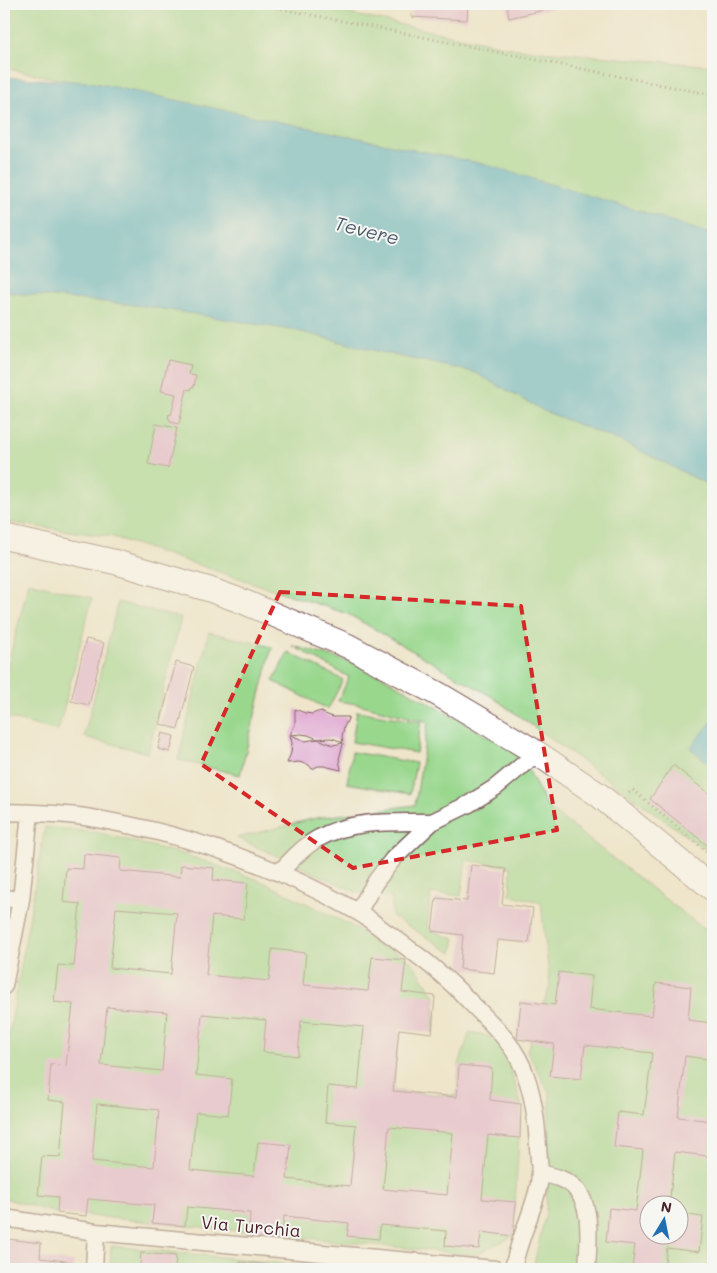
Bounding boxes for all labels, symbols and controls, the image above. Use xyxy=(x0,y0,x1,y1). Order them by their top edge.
water label: Tevere xyxy=(332,210,402,250)
north arrow xyxy=(640,1196,690,1246)
text: N xyxy=(659,1196,673,1217)
street label: Via Turchia xyxy=(200,1210,302,1242)

